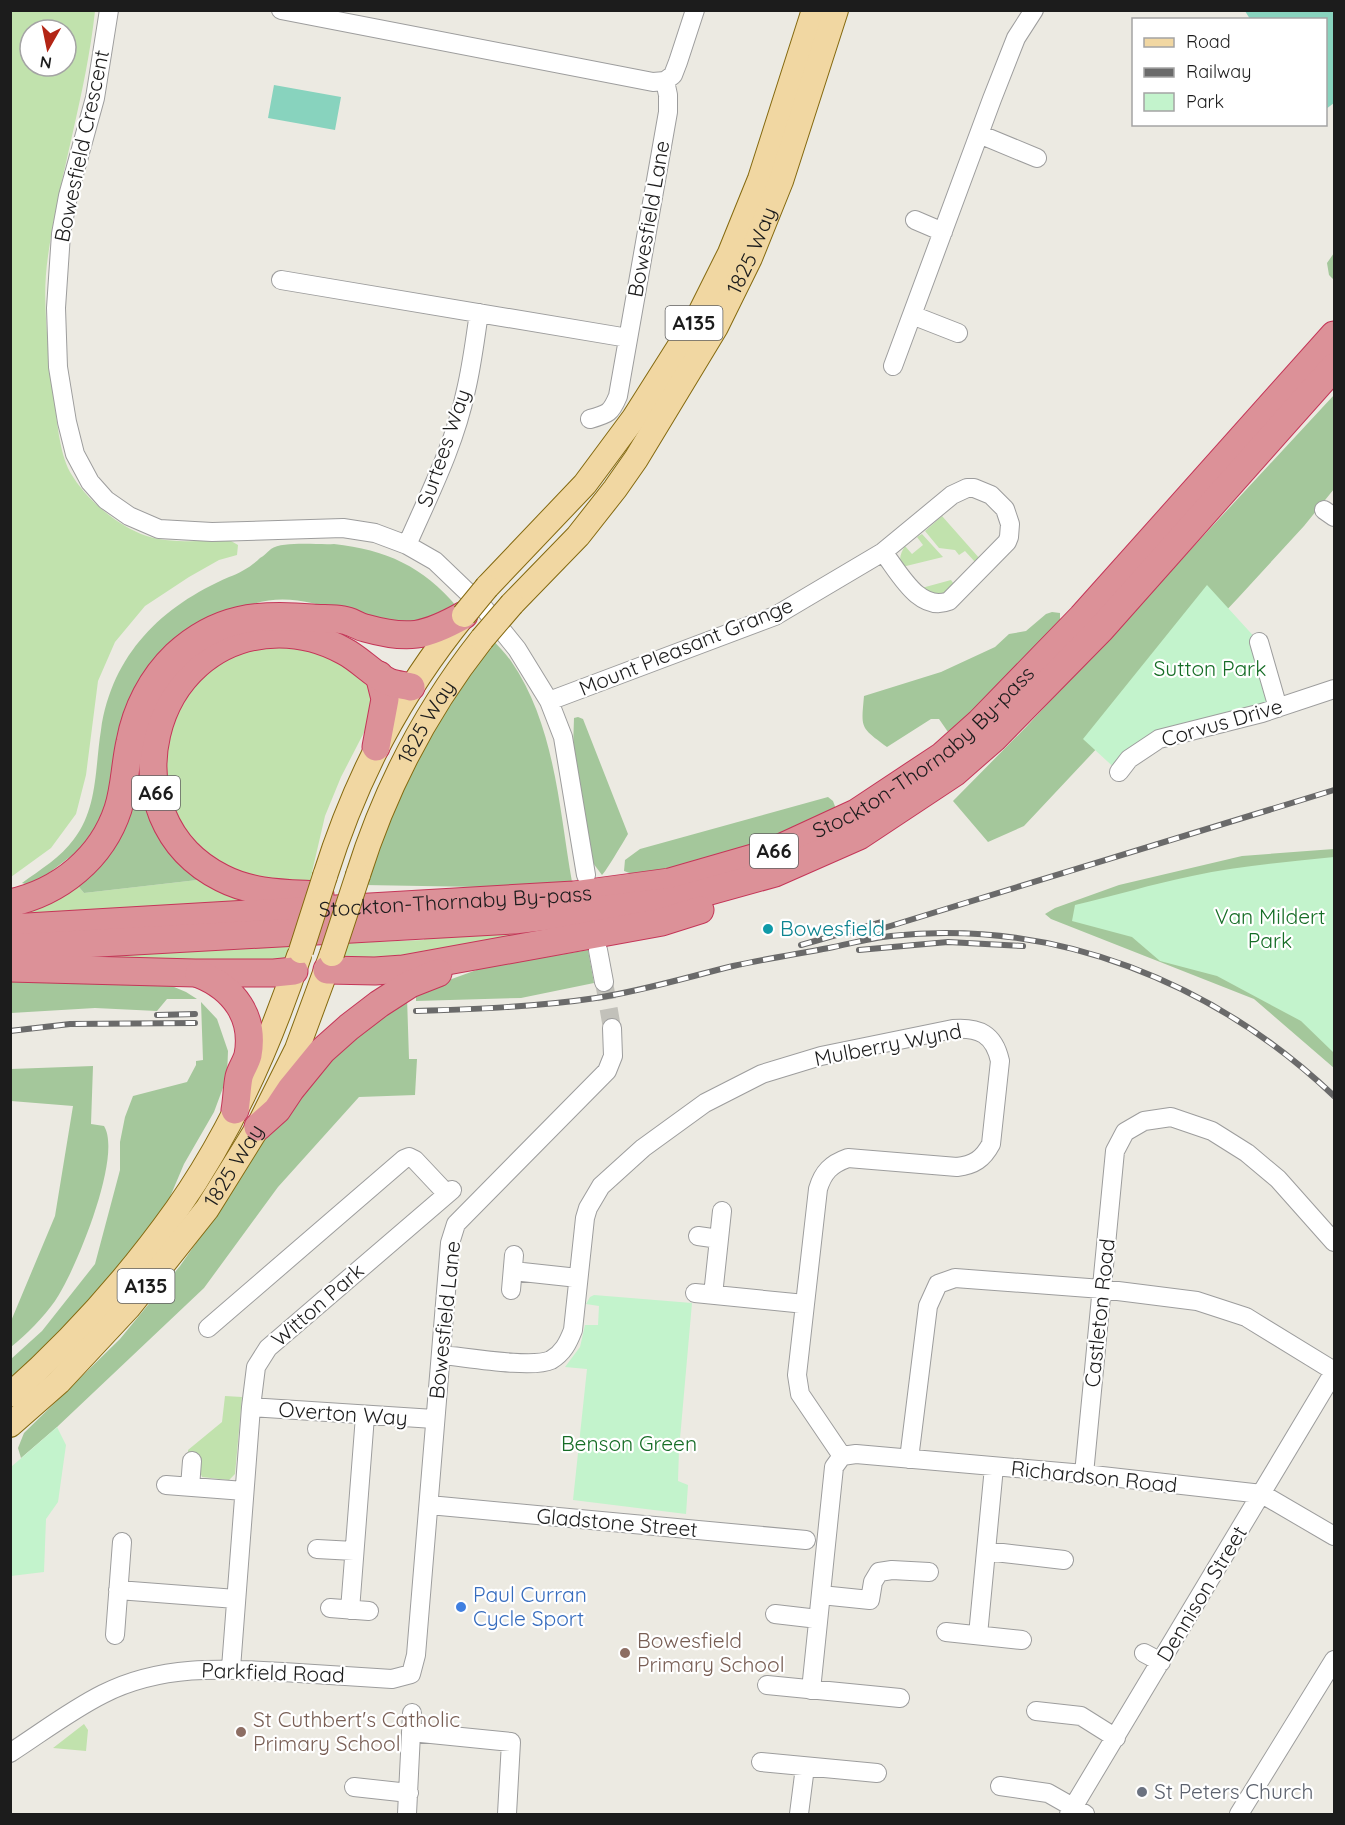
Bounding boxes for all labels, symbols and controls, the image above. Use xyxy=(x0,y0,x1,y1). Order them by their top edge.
north arrow xyxy=(18,18,78,78)
legend xyxy=(1132,18,1327,126)
text: Road xyxy=(1186,30,1231,53)
street label: Bowesfield Crescent xyxy=(48,47,114,244)
text: N xyxy=(38,52,53,74)
text: Railway xyxy=(1186,60,1252,83)
text: Park xyxy=(1186,90,1224,113)
street label: Bowesfield Lane xyxy=(621,138,675,299)
street label: 1825 Way xyxy=(720,203,781,298)
road number: A135 xyxy=(666,306,722,340)
street label: Surtees Way xyxy=(411,385,475,510)
street label: Mount Pleasant Grange xyxy=(575,591,796,701)
park label: Sutton Park xyxy=(1154,655,1266,681)
street label: Stockton-Thornaby By-pass xyxy=(808,660,1039,843)
street label: 1825 Way xyxy=(391,675,460,768)
street label: Corvus Drive xyxy=(1158,692,1285,752)
road number: A66 xyxy=(132,776,180,810)
road number: A66 xyxy=(750,834,798,868)
street label: Stockton-Thornaby By-pass xyxy=(318,879,593,922)
park label: Van Mildert Park xyxy=(1215,903,1325,953)
place label: Bowesfield xyxy=(780,915,885,941)
marker: Bowesfield xyxy=(761,922,775,936)
street label: Mulberry Wynd xyxy=(812,1017,964,1071)
street label: 1825 Way xyxy=(198,1119,269,1211)
street label: Castleton Road xyxy=(1078,1237,1120,1389)
street label: Bowesfield Lane xyxy=(423,1240,465,1400)
street label: Witton Park xyxy=(266,1257,369,1351)
road number: A135 xyxy=(118,1269,174,1303)
street label: Overton Way xyxy=(278,1396,409,1430)
park label: Benson Green xyxy=(561,1430,697,1456)
street label: Richardson Road xyxy=(1010,1454,1178,1498)
street label: Gladstone Street xyxy=(535,1502,699,1542)
street label: Dennison Street xyxy=(1150,1521,1252,1666)
place label: Paul Curran Cycle Sport xyxy=(473,1581,587,1631)
marker: Paul Curran Cycle Sport xyxy=(454,1600,468,1614)
place label: Bowesfield Primary School xyxy=(637,1627,785,1677)
marker: Bowesfield Primary School xyxy=(618,1646,632,1660)
street label: Parkfield Road xyxy=(201,1657,345,1687)
place label: St Cuthbert's Catholic Primary School xyxy=(253,1706,460,1756)
marker: St Cuthbert's Catholic Primary School xyxy=(234,1725,248,1739)
place label: St Peters Church xyxy=(1154,1778,1313,1804)
marker: St Peters Church xyxy=(1135,1785,1149,1799)

